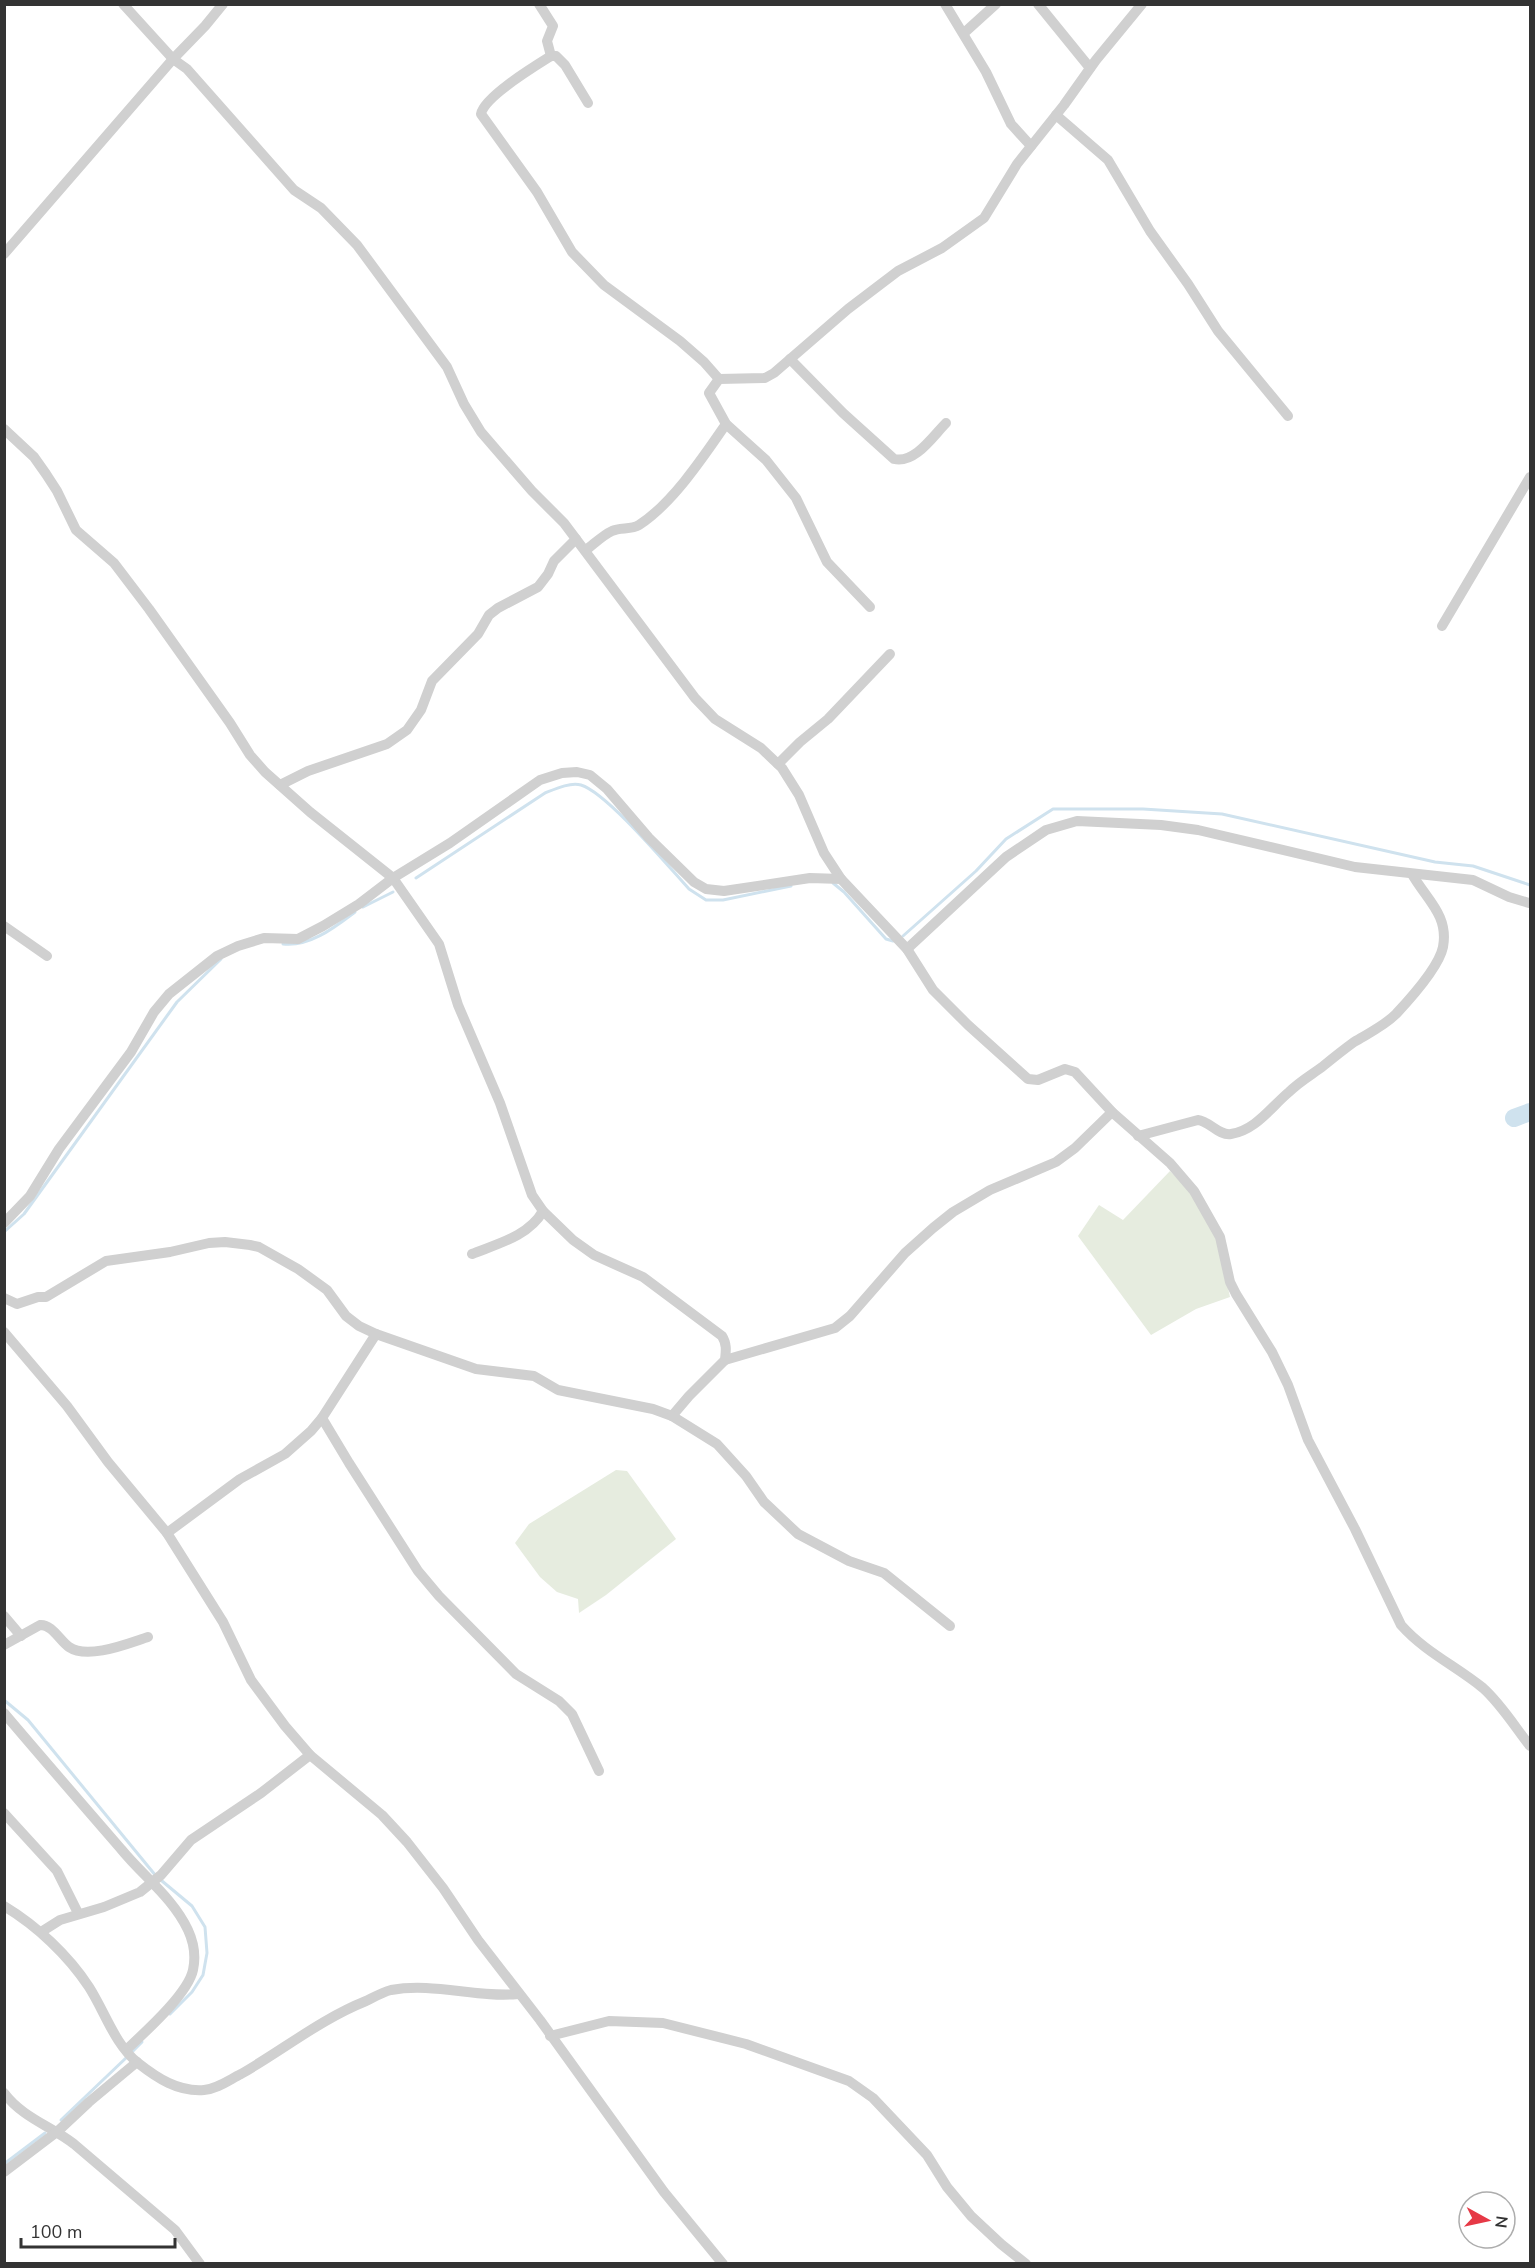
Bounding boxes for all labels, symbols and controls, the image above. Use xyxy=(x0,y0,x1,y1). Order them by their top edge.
north arrow xyxy=(1457,2190,1517,2250)
scale bar xyxy=(21,2211,176,2249)
text: N xyxy=(1489,2214,1513,2229)
text: 100 m xyxy=(30,2220,82,2244)

